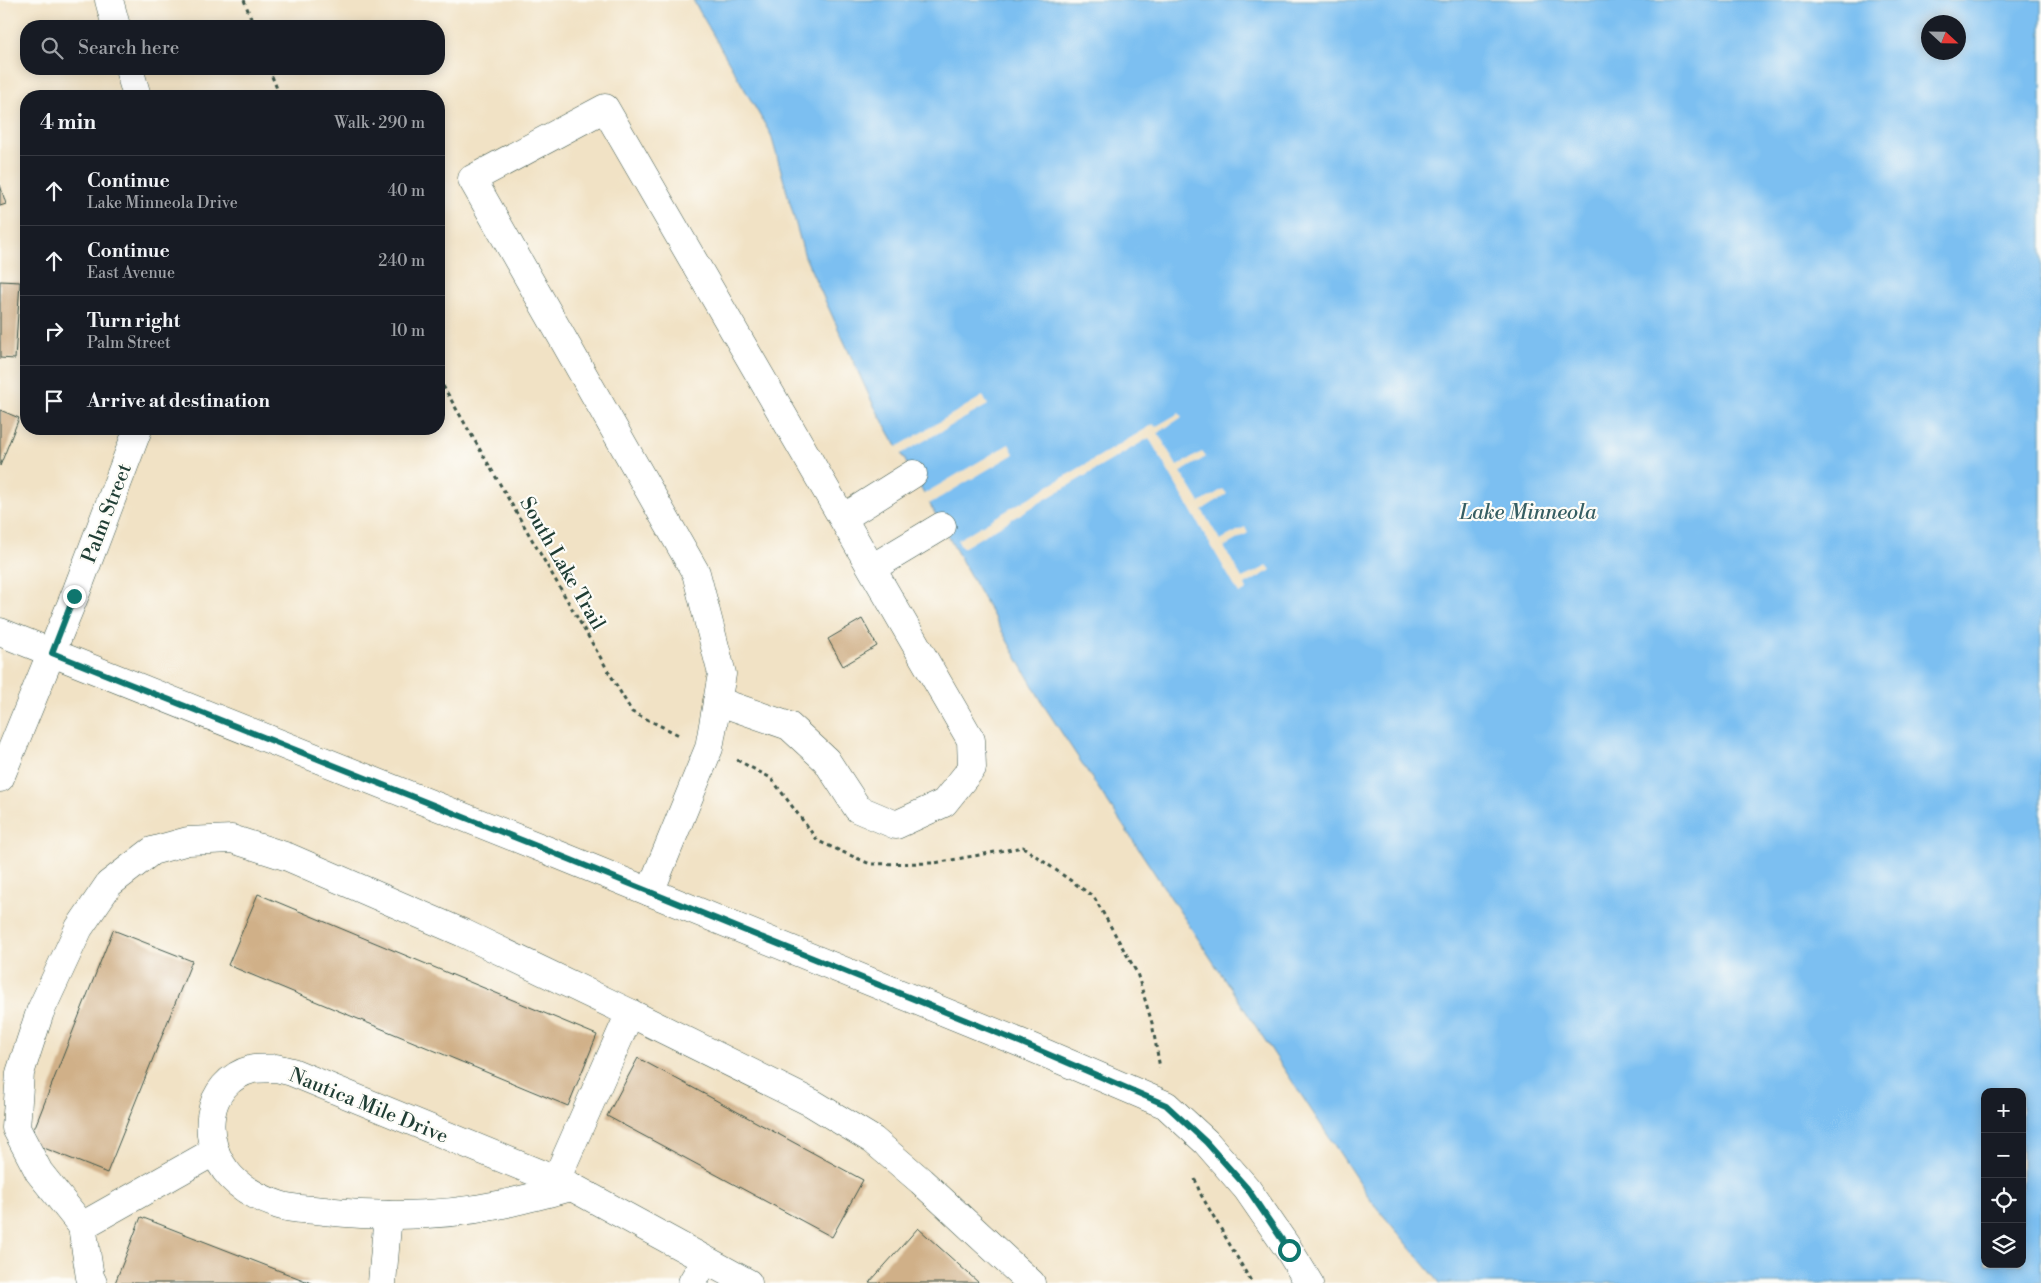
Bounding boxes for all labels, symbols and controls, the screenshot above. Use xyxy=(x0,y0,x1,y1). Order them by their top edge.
north arrow xyxy=(1921,15,1966,60)
search box xyxy=(20,20,445,75)
icon: search xyxy=(38,34,66,62)
text: Search here xyxy=(78,36,179,60)
text: 4 min xyxy=(40,110,96,136)
text: Walk · 290 m xyxy=(334,113,425,133)
text: Continue xyxy=(87,169,170,193)
icon: ahead xyxy=(40,177,68,205)
text: 40 m xyxy=(388,181,425,201)
text: Lake Minneola Drive xyxy=(87,193,238,213)
text: Continue xyxy=(87,239,170,263)
icon: ahead xyxy=(40,247,68,275)
text: 240 m xyxy=(378,251,425,271)
text: East Avenue xyxy=(87,263,175,283)
text: Turn right xyxy=(87,309,180,333)
icon: right xyxy=(40,317,68,345)
text: 10 m xyxy=(391,321,425,341)
text: Palm Street xyxy=(87,333,171,353)
icon: arrive xyxy=(40,387,68,415)
text: Arrive at destination xyxy=(87,389,270,413)
street label: Palm Street xyxy=(77,460,138,567)
street label: South Lake Trail xyxy=(513,493,610,635)
water label: Lake Minneola xyxy=(1459,500,1597,526)
route end xyxy=(63,585,86,608)
street label: Nautica Mile Drive xyxy=(285,1063,452,1150)
map controls xyxy=(1981,1088,2026,1268)
button: + xyxy=(1981,1088,2026,1133)
button: − xyxy=(1981,1133,2026,1178)
button: locate xyxy=(1981,1178,2026,1223)
button: layers xyxy=(1981,1223,2026,1268)
route start xyxy=(1278,1239,1301,1262)

